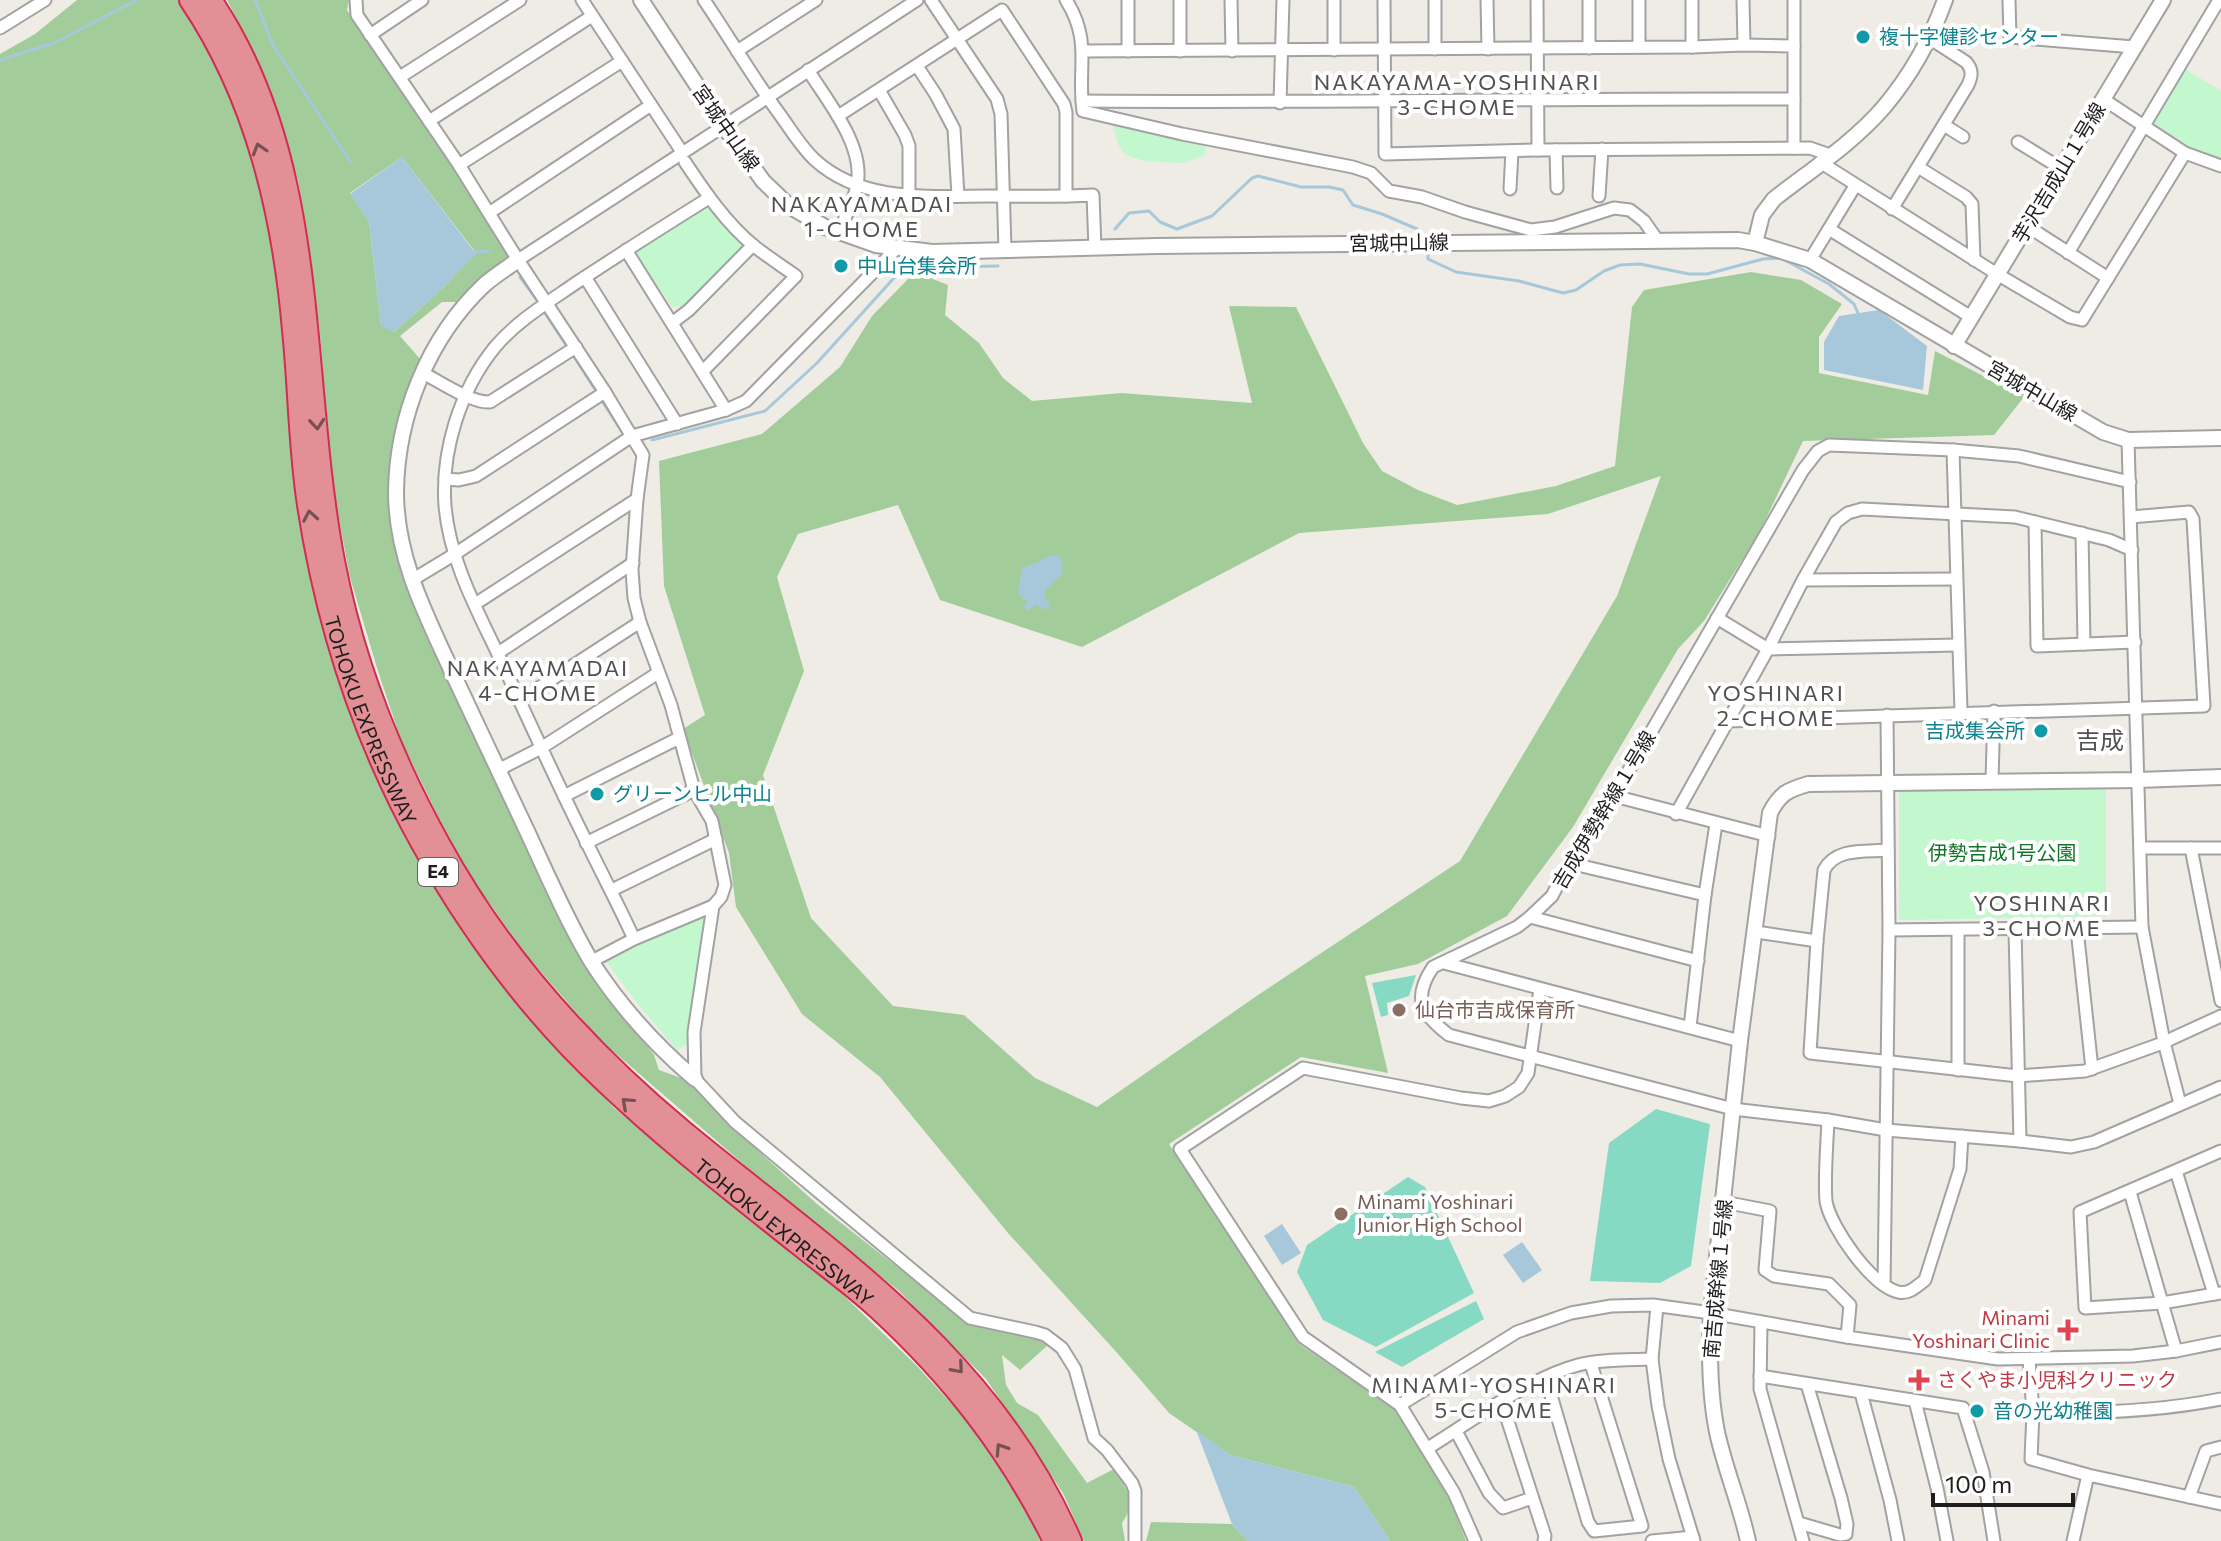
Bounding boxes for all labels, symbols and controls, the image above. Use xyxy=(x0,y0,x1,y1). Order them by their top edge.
place label: 複十字健診センター xyxy=(1879,24,2059,48)
marker: 複十字健診センター xyxy=(1854,28,1872,46)
district label: NAKAYAMA-YOSHINARI 3-CHOME xyxy=(1314,68,1600,120)
street label: 宮城中山線 xyxy=(688,80,765,175)
street label: 芋沢吉成山１号線 xyxy=(2007,98,2110,247)
one-way arrow xyxy=(253,142,269,156)
district label: NAKAYAMADAI 1-CHOME xyxy=(771,190,953,242)
street label: 宮城中山線 xyxy=(1349,229,1449,255)
place label: 中山台集会所 xyxy=(857,253,977,277)
marker: 中山台集会所 xyxy=(832,257,850,275)
street label: 宮城中山線 xyxy=(1983,355,2082,426)
one-way arrow xyxy=(308,417,325,430)
one-way arrow xyxy=(303,509,320,523)
street label: TOHOKU EXPRESSWAY xyxy=(320,613,422,828)
district label: NAKAYAMADAI 4-CHOME xyxy=(447,654,629,706)
district label: YOSHINARI 2-CHOME xyxy=(1707,679,1845,731)
place label: 吉成集会所 xyxy=(1925,718,2025,742)
marker: 吉成集会所 xyxy=(2032,722,2050,740)
district label: 吉成 xyxy=(2076,725,2124,754)
street label: 吉成伊勢幹線１号線 xyxy=(1547,726,1660,893)
place label: グリーンヒル中山 xyxy=(613,781,772,805)
marker: グリーンヒル中山 xyxy=(588,785,606,803)
park label: 伊勢吉成1号公園 xyxy=(1928,840,2076,864)
road number: E4 xyxy=(418,858,458,886)
district label: YOSHINARI 3-CHOME xyxy=(1973,889,2111,941)
place label: 仙台市吉成保育所 xyxy=(1415,997,1575,1021)
marker: 仙台市吉成保育所 xyxy=(1390,1001,1408,1019)
one-way arrow xyxy=(622,1098,636,1112)
street label: TOHOKU EXPRESSWAY xyxy=(690,1153,879,1310)
place label: Minami Yoshinari Junior High School xyxy=(1357,1189,1523,1236)
street label: 南吉成幹線１号線 xyxy=(1698,1198,1736,1360)
marker: Minami Yoshinari Junior High School xyxy=(1332,1205,1350,1223)
place label: Minami Yoshinari Clinic xyxy=(1912,1305,2050,1352)
marker: Minami Yoshinari Clinic xyxy=(2057,1319,2079,1341)
one-way arrow xyxy=(949,1358,963,1373)
place label: さくやま小児科クリニック xyxy=(1937,1367,2177,1391)
marker: さくやま小児科クリニック xyxy=(1908,1369,1930,1391)
district label: MINAMI-YOSHINARI 5-CHOME xyxy=(1371,1371,1617,1423)
place label: 音の光幼稚園 xyxy=(1993,1398,2113,1422)
marker: 音の光幼稚園 xyxy=(1968,1402,1986,1420)
one-way arrow xyxy=(996,1443,1011,1458)
scale bar xyxy=(1933,1457,2073,1507)
text: 100 m xyxy=(1945,1469,2012,1498)

